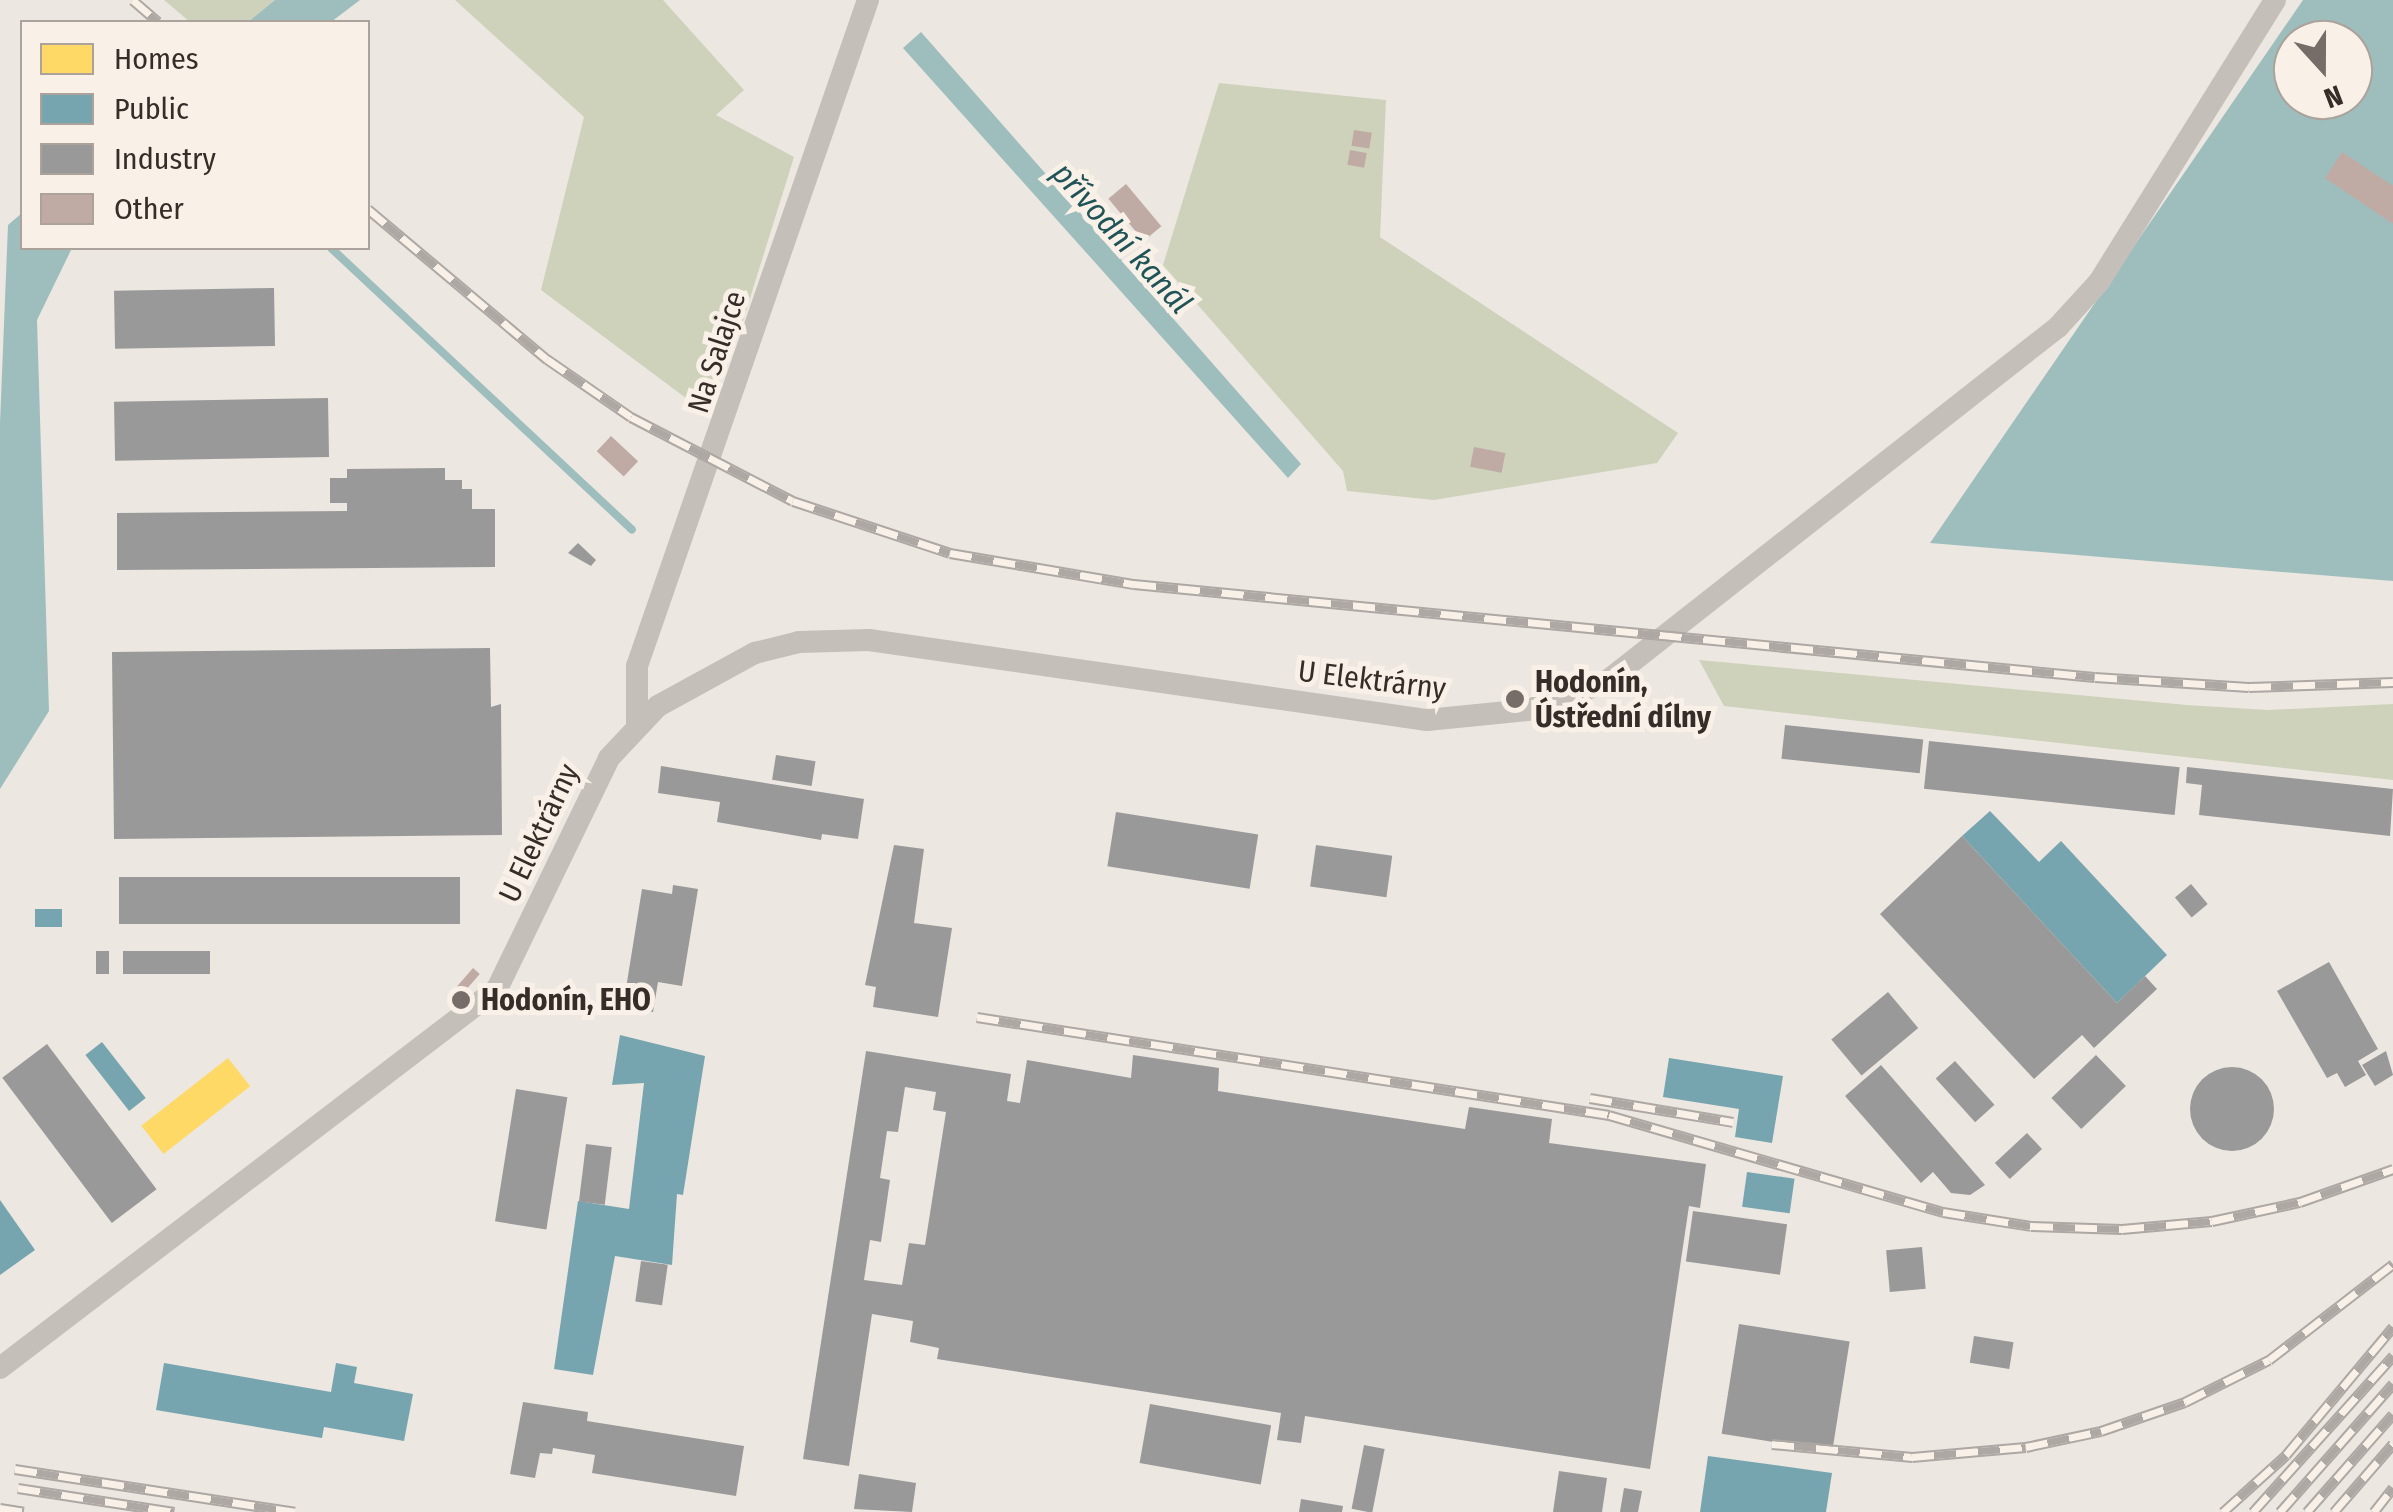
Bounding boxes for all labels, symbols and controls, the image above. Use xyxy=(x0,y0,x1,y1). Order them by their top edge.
legend xyxy=(20,20,370,250)
north arrow xyxy=(2273,20,2373,120)
text: Homes xyxy=(114,41,199,77)
text: N xyxy=(2319,78,2347,115)
text: Public xyxy=(114,91,189,127)
text: Industry xyxy=(114,141,216,177)
water label: přívodní kanál xyxy=(1044,155,1200,321)
text: Other xyxy=(114,191,184,227)
street label: Na Salajce xyxy=(680,286,754,418)
street label: U Elektrárny xyxy=(1296,653,1448,707)
place label: Hodonín, Ústřední dílny xyxy=(1535,664,1711,734)
marker: Hodonín, Ústřední dílny xyxy=(1504,688,1526,710)
street label: U Elektrárny xyxy=(491,758,587,908)
place label: Hodonín, EHO xyxy=(481,982,651,1018)
marker: Hodonín, EHO xyxy=(450,989,472,1011)

